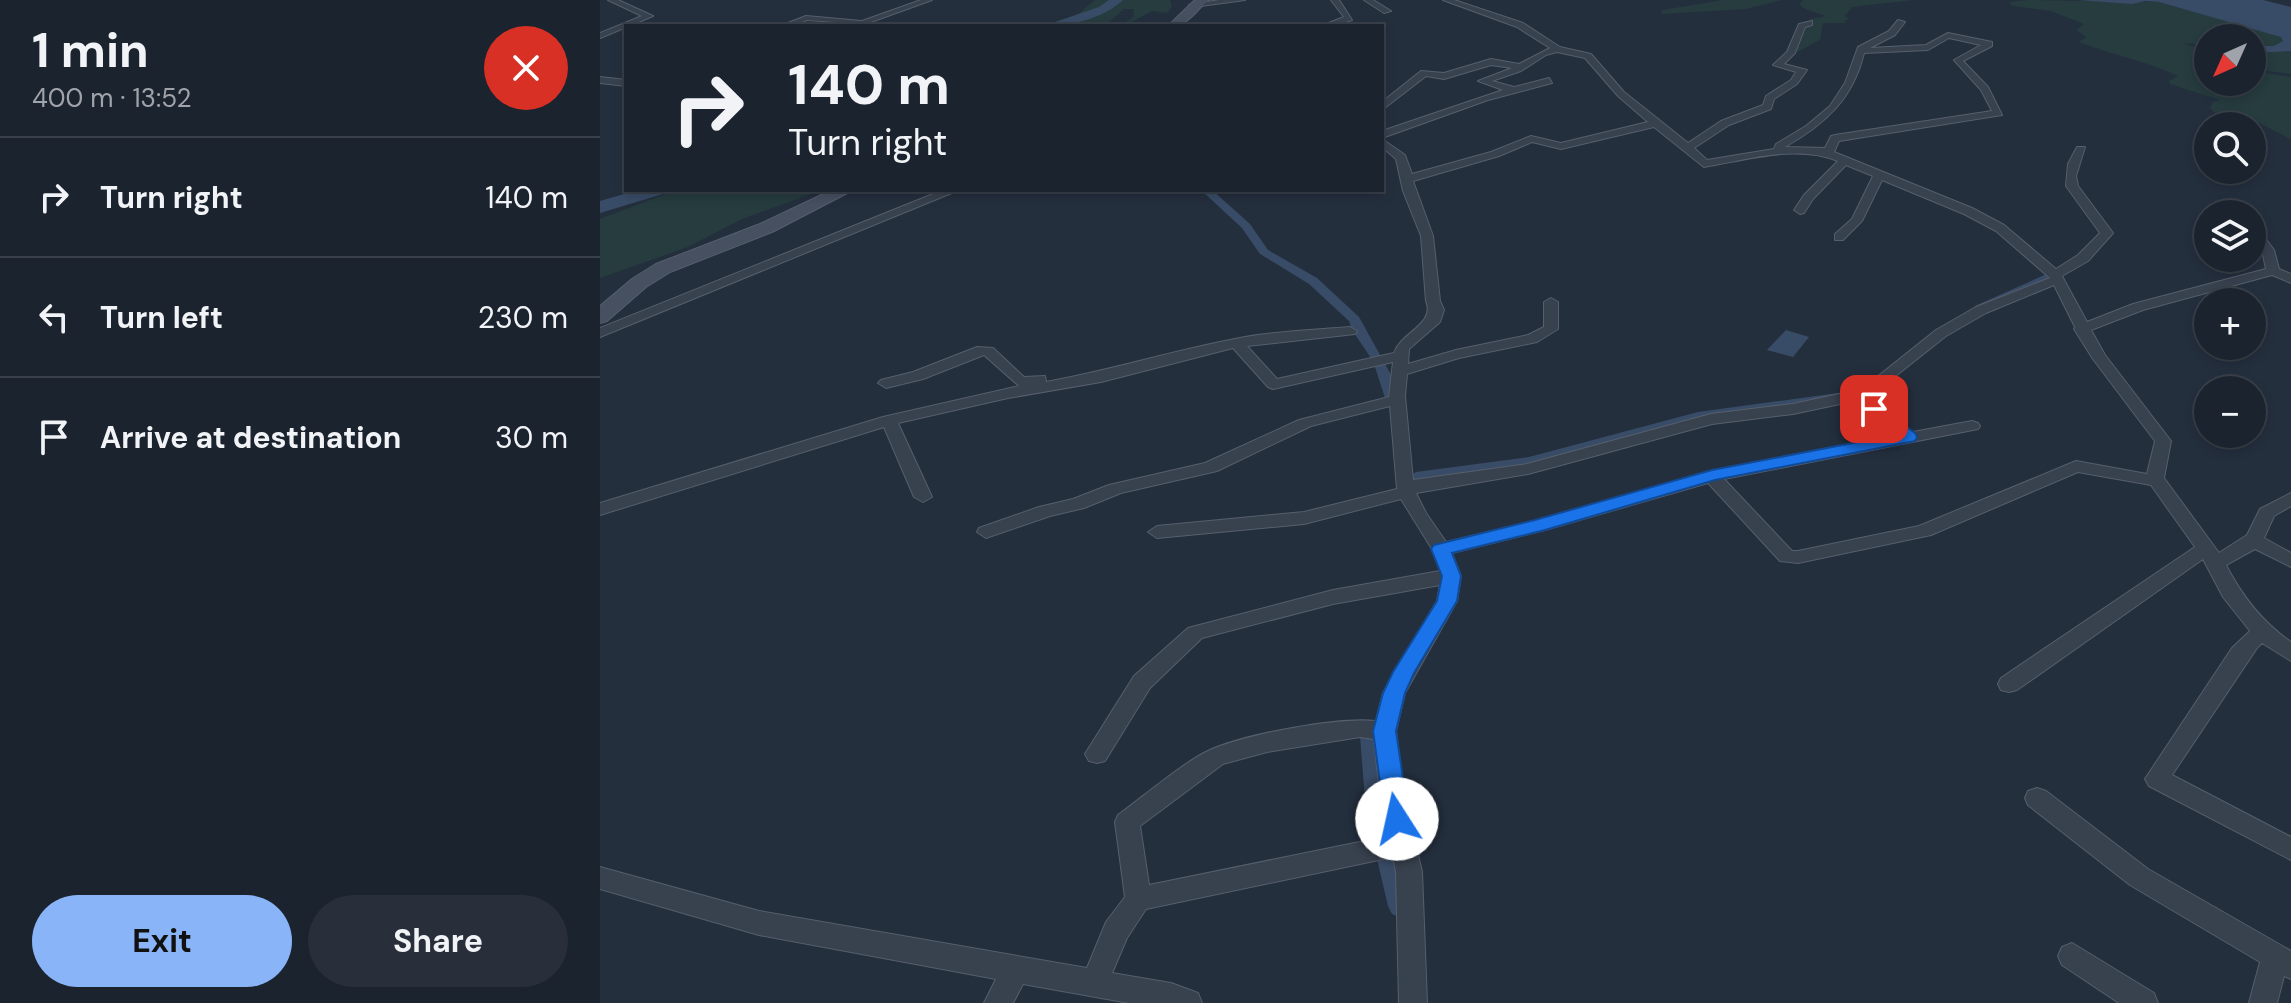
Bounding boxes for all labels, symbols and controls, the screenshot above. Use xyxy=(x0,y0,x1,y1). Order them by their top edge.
text: 1 min xyxy=(32,19,149,82)
north arrow xyxy=(2194,24,2266,96)
map controls xyxy=(2194,24,2266,448)
button: close xyxy=(484,26,568,110)
text: 140 m xyxy=(788,48,950,121)
icon: right xyxy=(656,56,760,160)
text: 400 m · 13:52 xyxy=(32,81,192,115)
button: search xyxy=(2194,112,2266,184)
text: Turn right xyxy=(788,119,947,166)
icon: right xyxy=(32,175,76,219)
text: Turn right xyxy=(100,178,243,217)
text: 140 m xyxy=(485,178,568,217)
button: layers xyxy=(2194,200,2266,272)
button: + xyxy=(2194,288,2266,360)
icon: left xyxy=(32,295,76,339)
text: Turn left xyxy=(100,298,223,337)
text: 230 m xyxy=(478,298,568,337)
pin xyxy=(1840,375,1908,443)
button: − xyxy=(2194,376,2266,448)
icon: arrive xyxy=(1852,387,1896,431)
icon: arrive xyxy=(32,415,76,459)
text: Arrive at destination xyxy=(100,418,401,457)
text: 30 m xyxy=(495,418,568,457)
position arrow xyxy=(1355,777,1439,861)
button: Exit xyxy=(32,895,292,987)
button: Share xyxy=(308,895,568,987)

